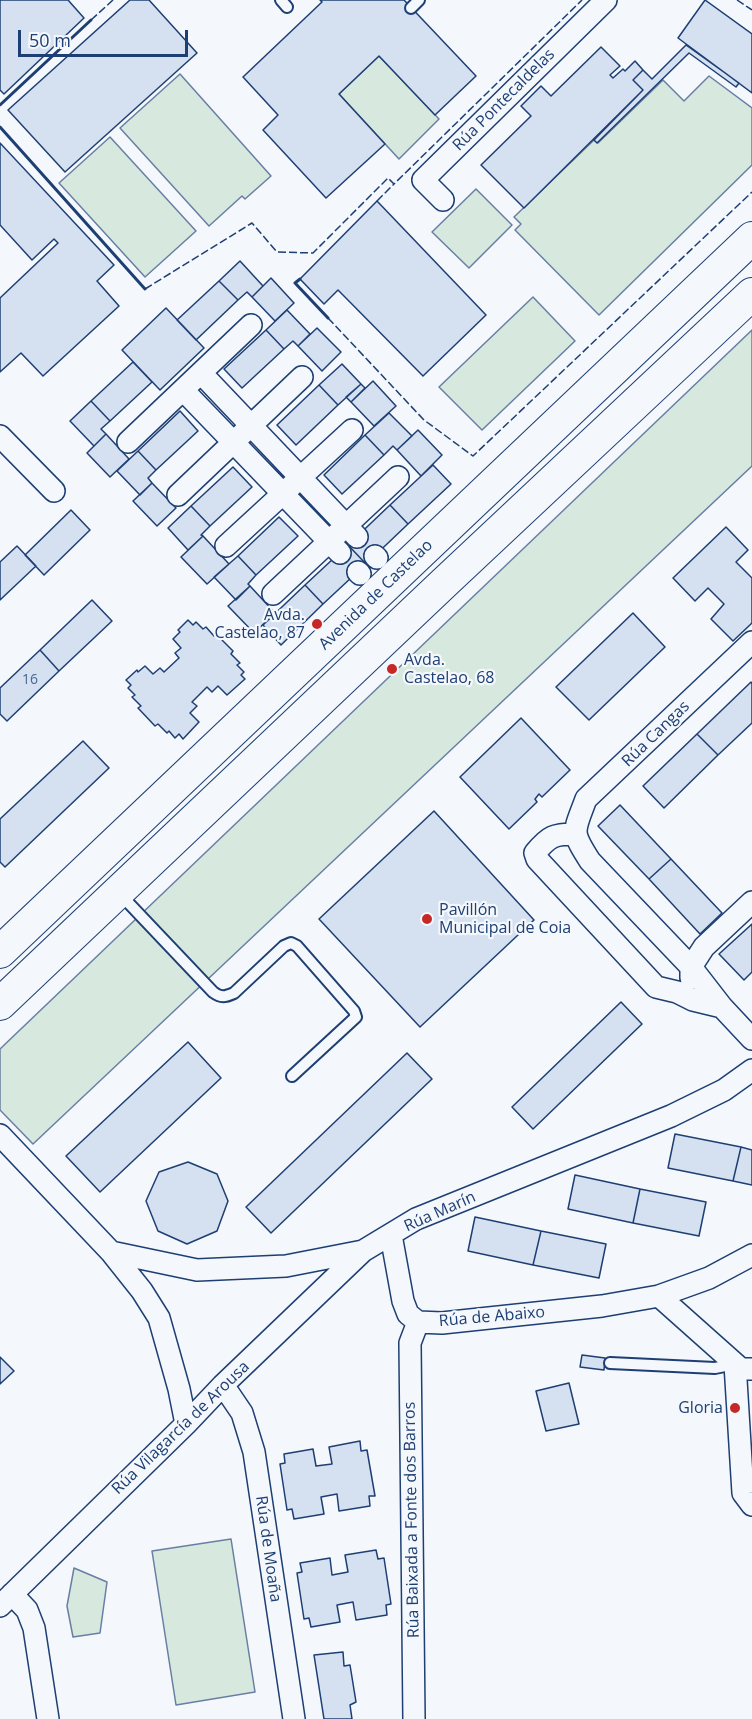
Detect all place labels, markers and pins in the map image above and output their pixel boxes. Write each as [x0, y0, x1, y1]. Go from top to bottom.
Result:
place label: Avda. Castelao, 87 [215, 605, 305, 643]
marker: Avda. Castelao, 87 [310, 617, 324, 631]
place label: Avda. Castelao, 68 [404, 650, 494, 688]
marker: Avda. Castelao, 68 [385, 662, 399, 676]
place label: Pavillón Municipal de Coia [439, 900, 571, 938]
marker: Pavillón Municipal de Coia [420, 912, 434, 926]
place label: Gloria [678, 1398, 723, 1418]
marker: Gloria [728, 1401, 742, 1415]

